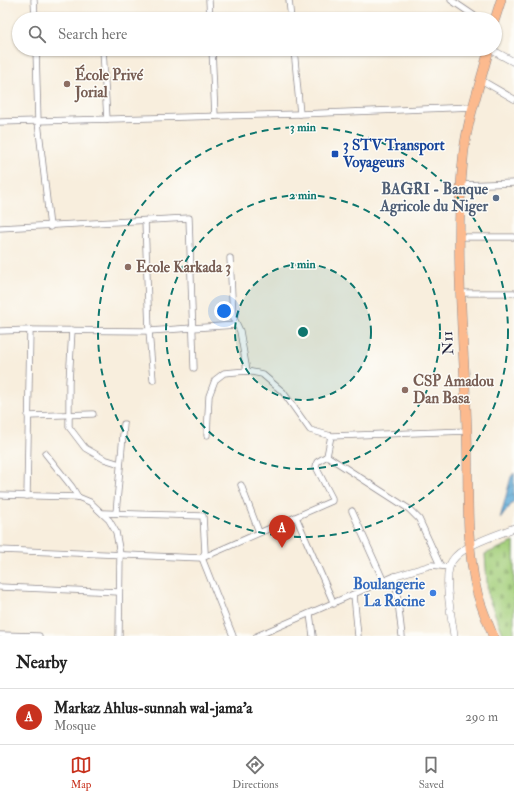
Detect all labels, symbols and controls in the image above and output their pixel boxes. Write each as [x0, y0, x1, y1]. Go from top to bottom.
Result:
search box [12, 12, 502, 56]
icon: search [26, 23, 48, 45]
text: Search here [58, 25, 127, 44]
place label: École Privé Jorial [74, 64, 144, 103]
marker: École Privé Jorial [62, 79, 72, 89]
text: 3 min [290, 120, 317, 135]
place label: 3 STV Transport Voyageurs [342, 136, 445, 173]
marker: 3 STV Transport Voyageurs [330, 149, 340, 159]
place label: BAGRI - Banque Agricole du Niger [379, 180, 489, 217]
text: 2 min [289, 188, 317, 203]
marker: BAGRI - Banque Agricole du Niger [491, 193, 501, 203]
text: 1 min [290, 257, 317, 272]
place label: Ecole Karkada 3 [136, 258, 231, 277]
marker: Ecole Karkada 3 [123, 262, 133, 272]
your location [214, 301, 234, 321]
centre of rings [296, 325, 310, 339]
street label: N11 [438, 330, 458, 356]
place label: CSP Amadou Dan Basa [413, 372, 494, 408]
marker: CSP Amadou Dan Basa [400, 385, 410, 395]
pin: A [269, 515, 295, 548]
place label: Boulangerie La Racine [353, 575, 426, 611]
marker: Boulangerie La Racine [428, 588, 438, 598]
text: Nearby [16, 652, 67, 673]
text: Markaz Ahlus-sunnah wal-jama'a [54, 699, 252, 718]
text: A [25, 709, 33, 725]
text: 290 m [465, 709, 498, 725]
text: Mosque [54, 718, 96, 734]
tab: Map [70, 754, 92, 791]
tab: Directions [232, 754, 279, 791]
tab: Saved [419, 754, 444, 791]

